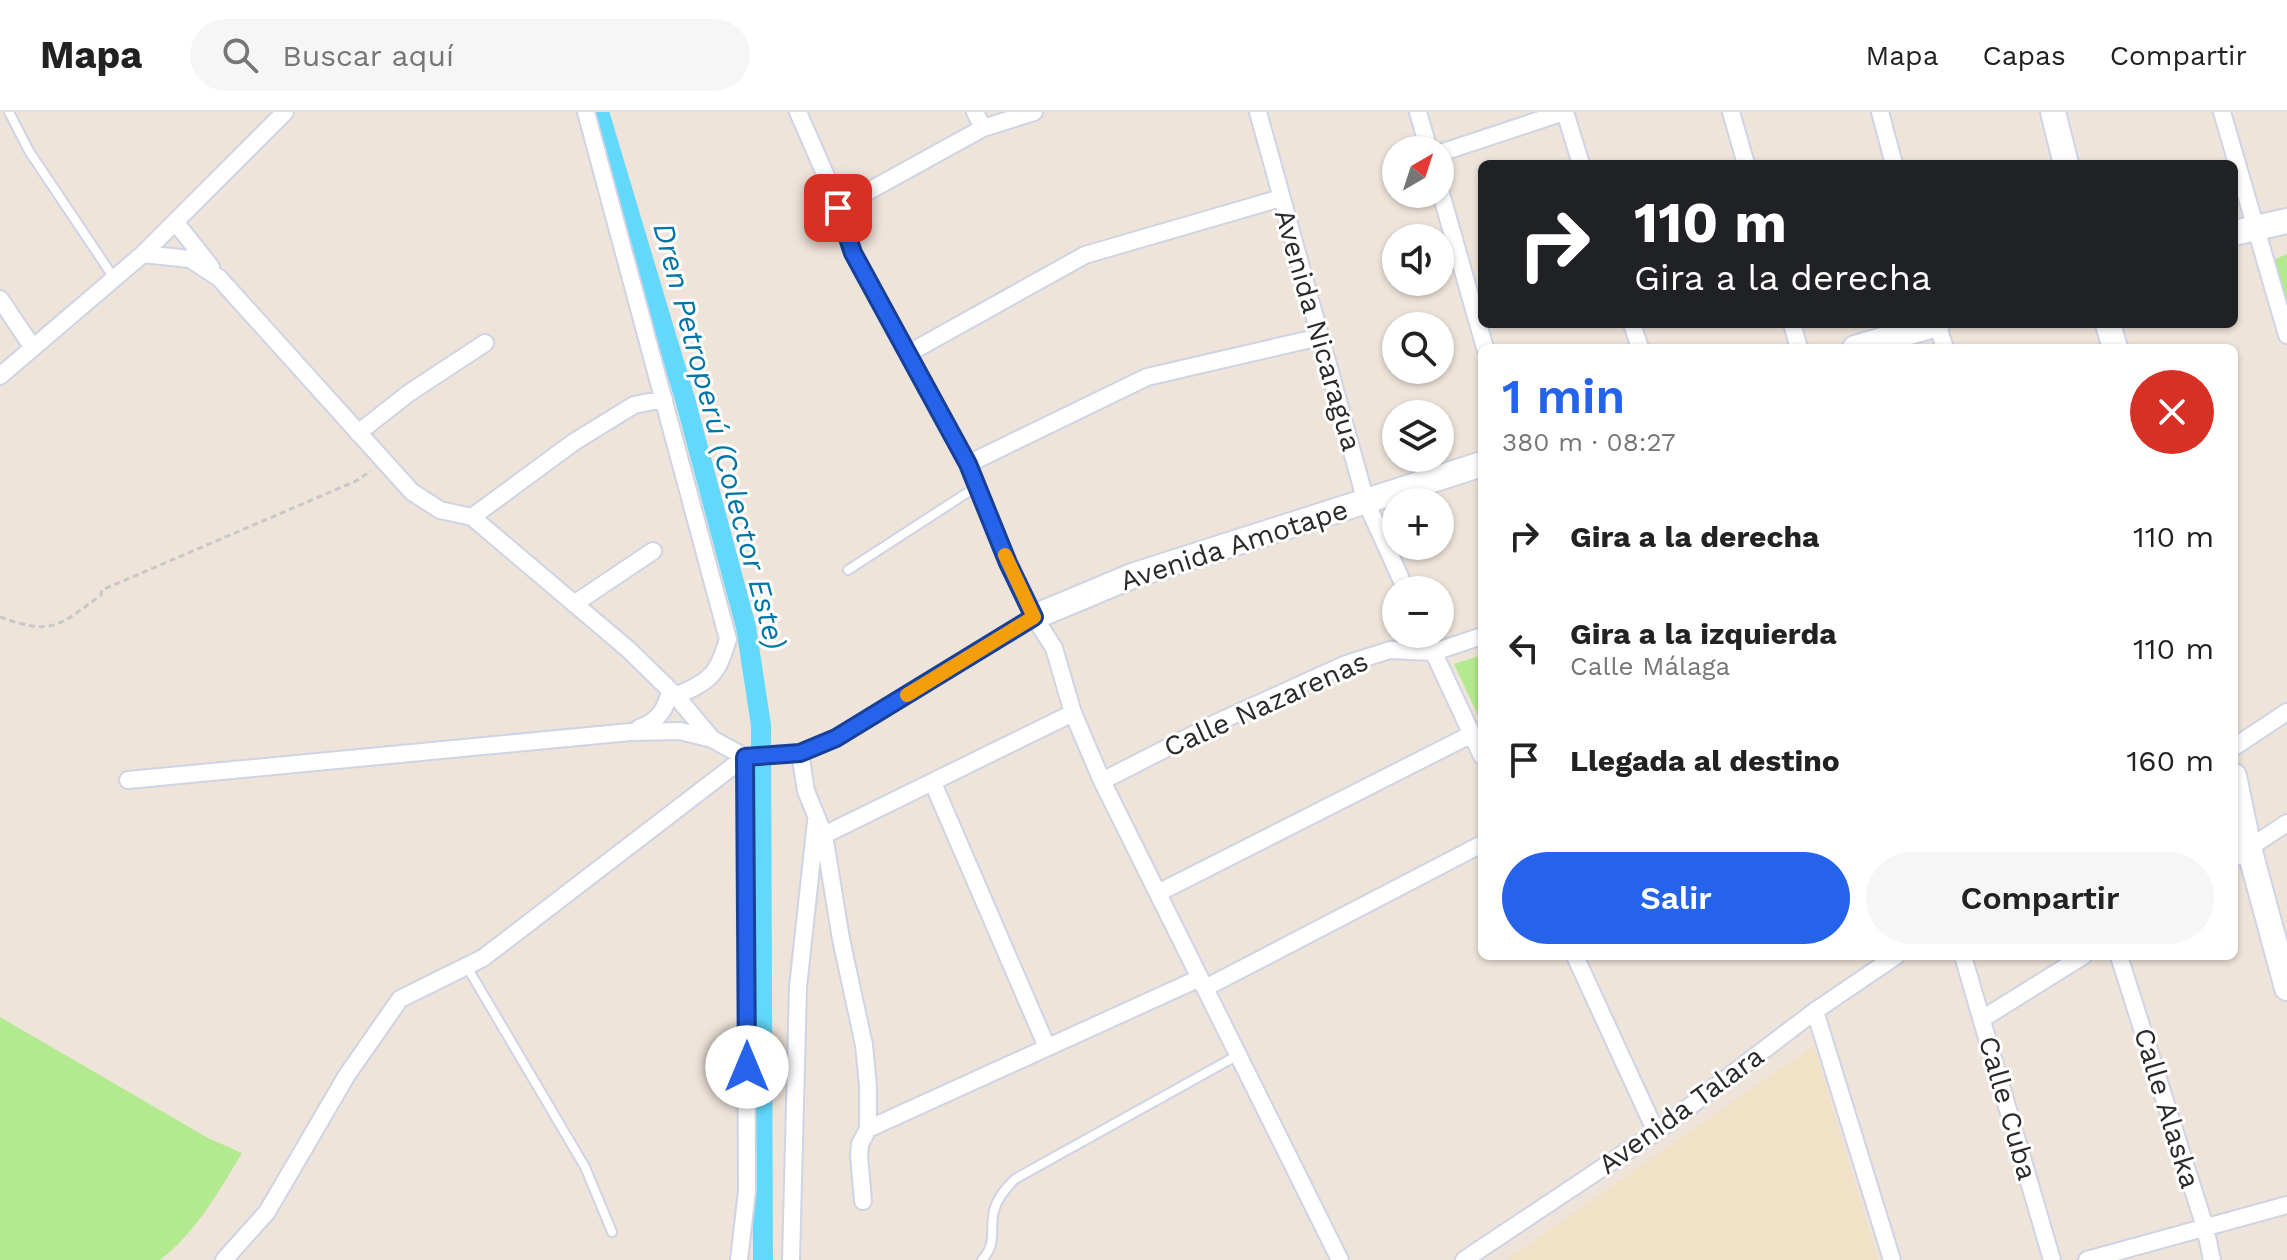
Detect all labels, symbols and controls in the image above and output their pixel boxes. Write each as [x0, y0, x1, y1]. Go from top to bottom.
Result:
search box [190, 19, 750, 91]
text: Mapa [40, 33, 142, 77]
icon: search [218, 33, 262, 77]
text: Buscar aquí [282, 38, 454, 73]
text: Mapa [1865, 39, 1938, 72]
text: Capas [1982, 39, 2066, 72]
text: Compartir [2110, 39, 2247, 72]
north arrow [1382, 136, 1454, 208]
map controls [1382, 136, 1454, 648]
pin [804, 174, 872, 242]
icon: arrive [816, 186, 860, 230]
text: 110 m [1634, 190, 1787, 256]
icon: right [1502, 192, 1606, 296]
street label: Avenida Nicaragua [1268, 205, 1368, 455]
water label: Dren Petroperú (Colector Este) [646, 219, 794, 653]
button: sound [1382, 224, 1454, 296]
text: Gira a la derecha [1634, 257, 1931, 299]
button: search [1382, 312, 1454, 384]
text: 1 min [1502, 368, 1625, 425]
button: close [2130, 370, 2214, 454]
button: layers [1382, 400, 1454, 472]
text: 380 m · 08:27 [1502, 427, 1676, 457]
button: + [1382, 488, 1454, 560]
street label: Avenida Amotape [1116, 493, 1352, 597]
icon: right [1502, 514, 1546, 558]
text: Gira a la derecha [1570, 519, 1819, 554]
text: 110 m [2133, 519, 2214, 554]
button: − [1382, 576, 1454, 648]
text: Gira a la izquierda [1570, 616, 1837, 651]
icon: left [1502, 626, 1546, 670]
text: 110 m [2133, 631, 2214, 666]
street label: Calle Nazarenas [1159, 644, 1373, 764]
text: Calle Málaga [1570, 651, 1730, 681]
icon: arrive [1502, 738, 1546, 782]
text: Llegada al destino [1570, 743, 1840, 778]
text: 160 m [2127, 743, 2214, 778]
button: Salir [1502, 852, 1850, 944]
button: Compartir [1866, 852, 2214, 944]
street label: Calle Alaska [2127, 1024, 2207, 1192]
position arrow [705, 1025, 789, 1109]
street label: Calle Cuba [1972, 1032, 2044, 1184]
street label: Avenida Talara [1592, 1039, 1770, 1181]

